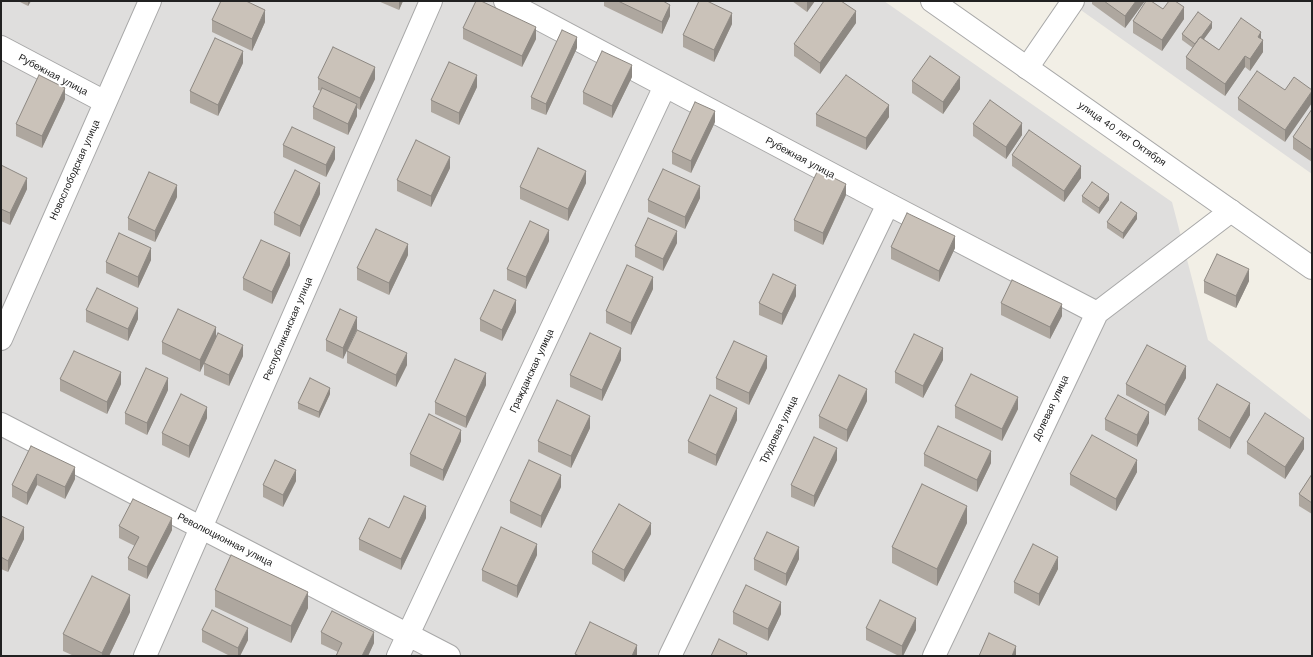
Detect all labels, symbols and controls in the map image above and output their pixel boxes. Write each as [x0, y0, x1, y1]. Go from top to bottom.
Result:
street label: Рубежная улица [16, 52, 90, 98]
street label: улица 40 лет Октября [1076, 99, 1168, 169]
street label: Новослободская улица [47, 118, 103, 222]
street label: Рубежная улица [763, 135, 837, 181]
street label: Республиканская улица [261, 275, 315, 383]
street label: Гражданская улица [507, 327, 557, 415]
street label: Долевая улица [1031, 373, 1071, 443]
street label: Трудовая улица [757, 394, 801, 466]
street label: Революционная улица [175, 511, 275, 569]

